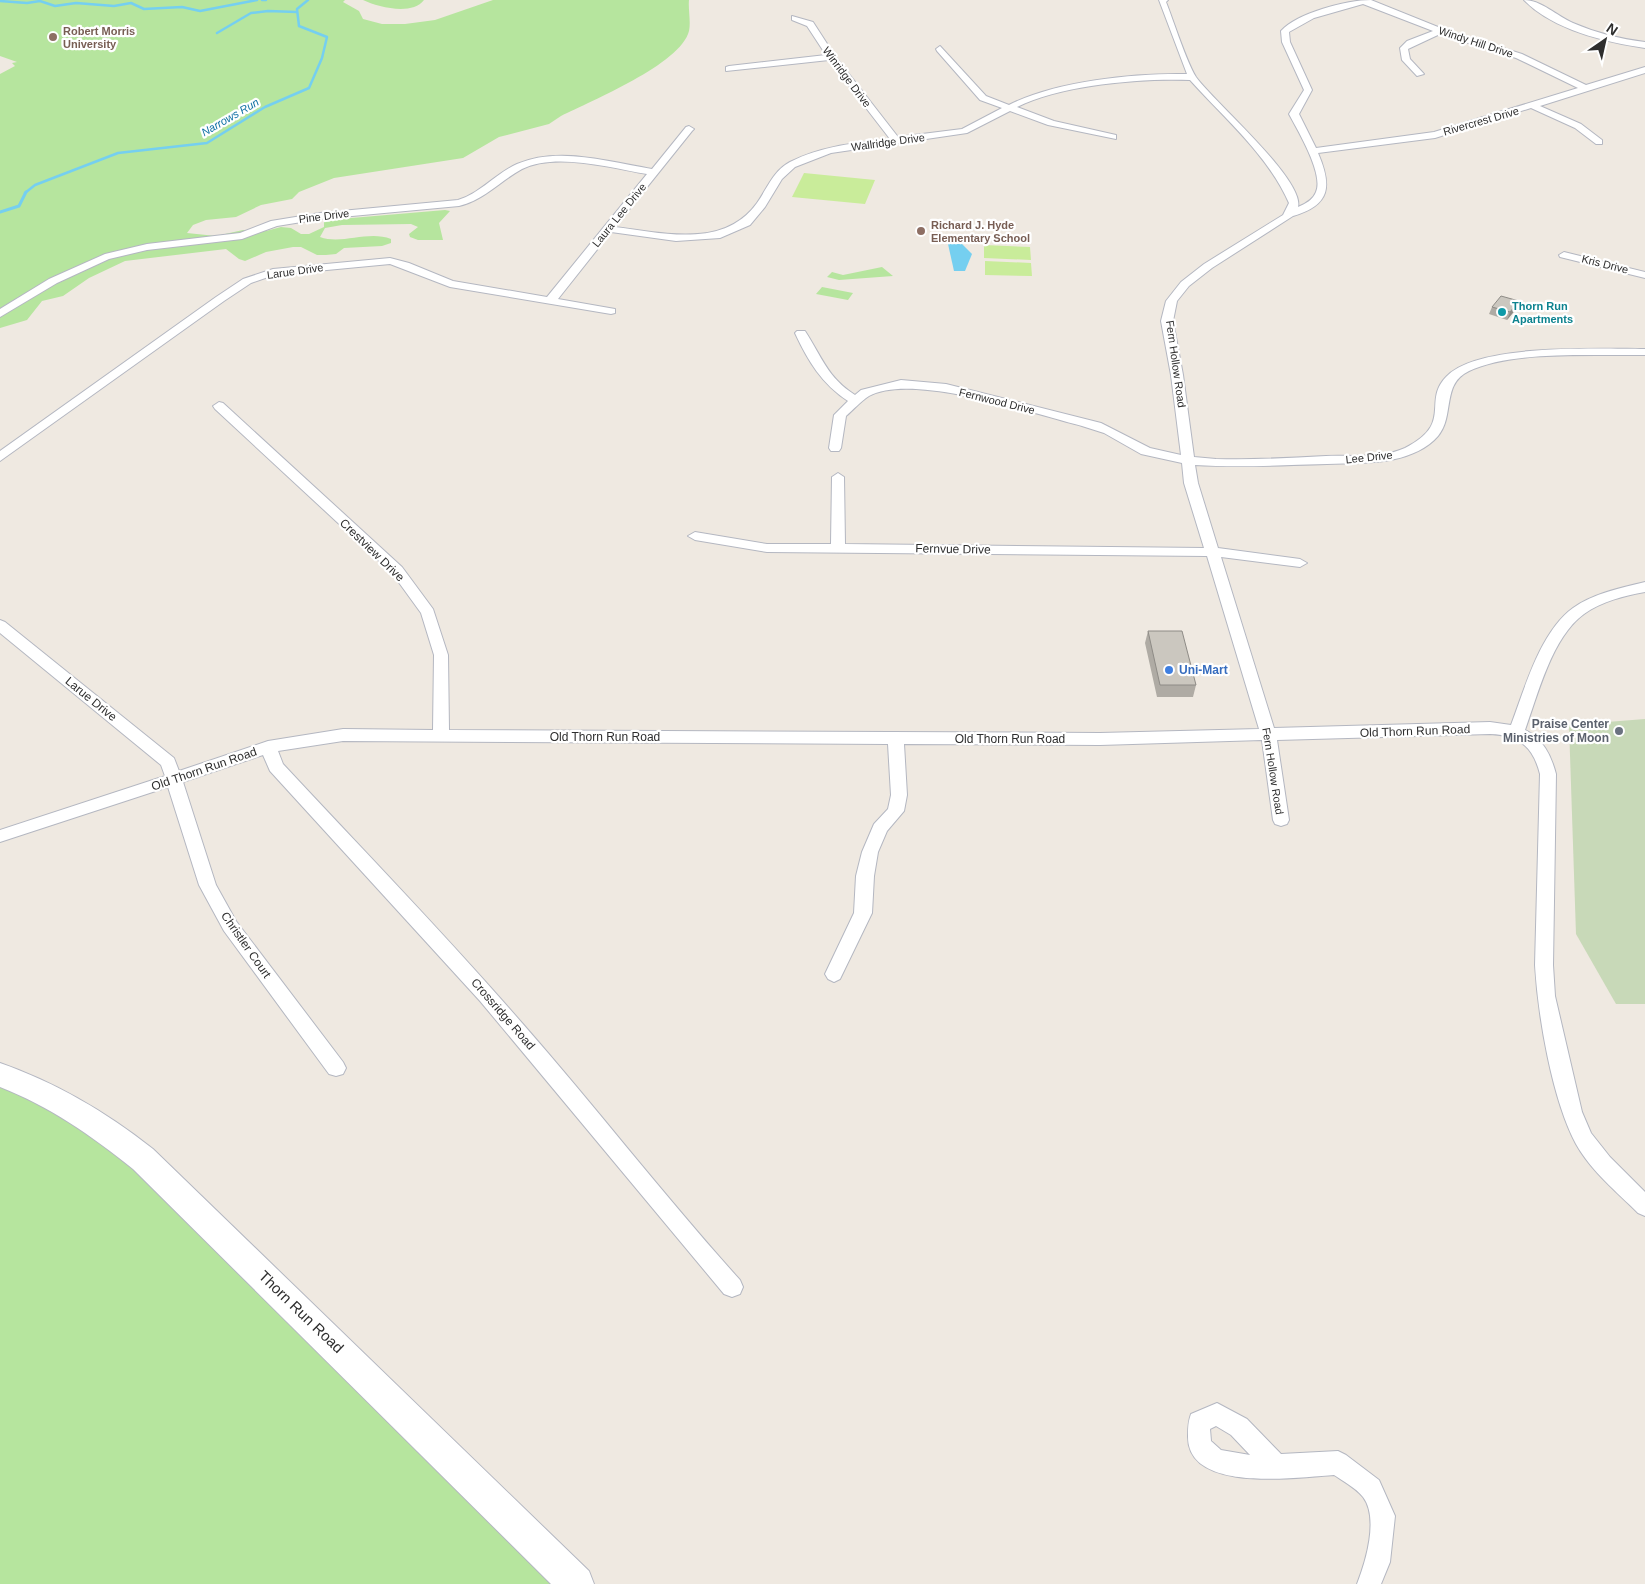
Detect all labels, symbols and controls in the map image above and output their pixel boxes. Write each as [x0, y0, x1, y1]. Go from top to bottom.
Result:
north arrow [1580, 15, 1630, 65]
text: N [1604, 20, 1621, 39]
street label: Windy Hill Drive [1437, 24, 1515, 60]
place label: Robert Morris University [63, 25, 135, 50]
marker: Robert Morris University [47, 31, 59, 43]
street label: Winridge Drive [821, 45, 873, 109]
water label: Narrows Run [199, 96, 261, 138]
street label: Rivercrest Drive [1442, 104, 1520, 138]
street label: Wallridge Drive [850, 131, 926, 153]
street label: Laura Lee Drive [590, 181, 648, 249]
street label: Pine Drive [298, 207, 350, 225]
place label: Richard J. Hyde Elementary School [931, 219, 1030, 244]
marker: Richard J. Hyde Elementary School [915, 225, 927, 237]
street label: Kris Drive [1580, 252, 1630, 276]
street label: Larue Drive [266, 261, 324, 281]
place label: Thorn Run Apartments [1512, 300, 1573, 325]
marker: Thorn Run Apartments [1496, 306, 1508, 318]
street label: Fern Hollow Road [1164, 320, 1188, 408]
street label: Fernwood Drive [958, 386, 1036, 416]
street label: Lee Drive [1345, 449, 1393, 465]
street label: Crestview Drive [337, 516, 407, 584]
street label: Fernvue Drive [915, 541, 991, 557]
place label: Uni-Mart [1179, 663, 1228, 677]
marker: Uni-Mart [1163, 664, 1175, 676]
street label: Larue Drive [62, 674, 120, 724]
place label: Praise Center Ministries of Moon [1503, 717, 1609, 745]
street label: Old Thorn Run Road [1360, 722, 1470, 740]
marker: Praise Center Ministries of Moon [1613, 725, 1625, 737]
street label: Fern Hollow Road [1260, 727, 1286, 815]
street label: Old Thorn Run Road [550, 730, 660, 744]
street label: Old Thorn Run Road [955, 732, 1065, 746]
street label: Old Thorn Run Road [149, 744, 259, 794]
street label: Christler Court [218, 909, 274, 981]
street label: Crossridge Road [468, 975, 538, 1053]
street label: Thorn Run Road [256, 1267, 347, 1356]

